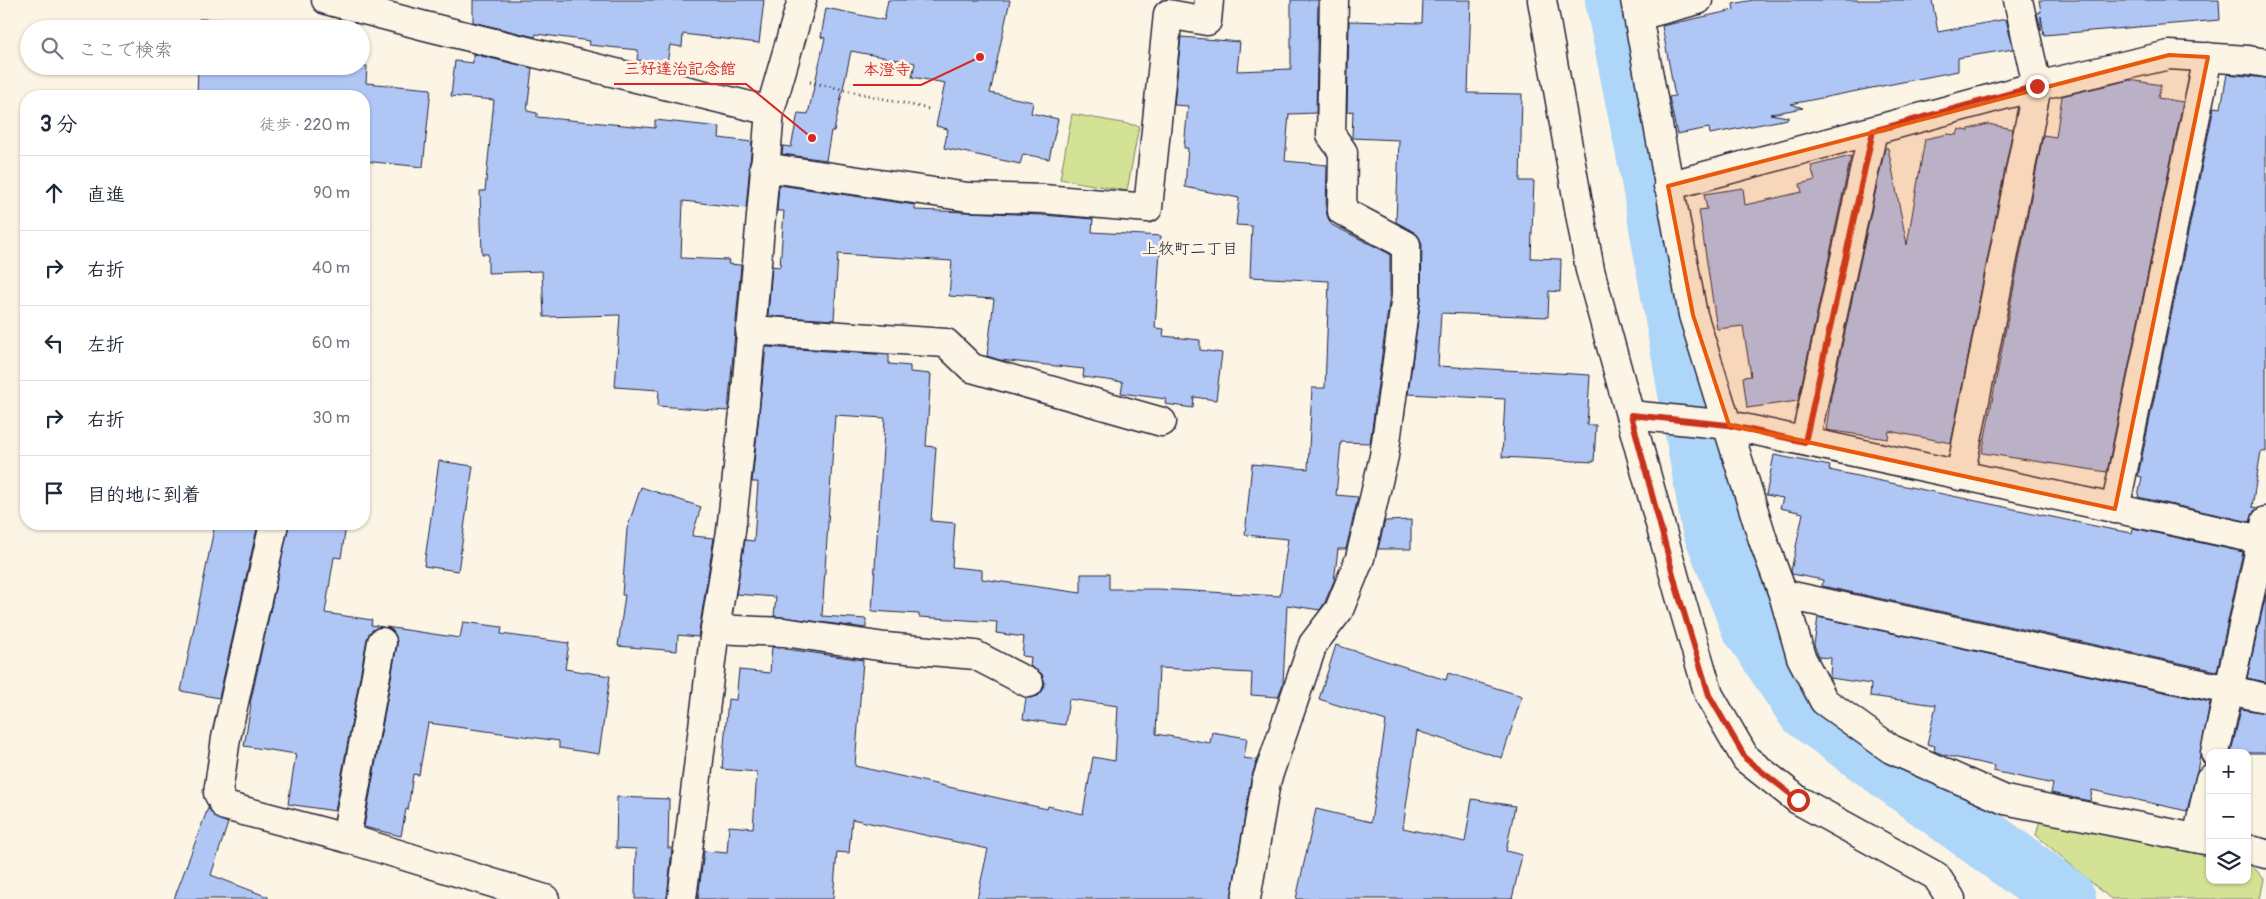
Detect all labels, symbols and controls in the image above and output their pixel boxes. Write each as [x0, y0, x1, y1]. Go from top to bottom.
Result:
search box [20, 20, 370, 75]
icon: search [38, 34, 66, 62]
text: ここで検索 [78, 38, 173, 62]
callout: 三好達治記念館 [614, 53, 746, 84]
callout: 本澄寺 [853, 54, 921, 85]
text: 三好達治記念館 [624, 59, 736, 79]
text: 本澄寺 [863, 60, 911, 80]
route end [2026, 75, 2049, 98]
text: 3 分 [40, 111, 77, 138]
text: 徒歩 · 220 m [259, 115, 350, 135]
icon: ahead [40, 179, 68, 207]
text: 直進 [87, 183, 125, 207]
text: 90 m [313, 183, 350, 203]
district label: 上牧町二丁目 [1142, 239, 1238, 259]
icon: right [40, 254, 68, 282]
text: 右折 [87, 258, 125, 282]
text: 40 m [312, 258, 350, 278]
icon: left [40, 329, 68, 357]
text: 左折 [87, 333, 125, 357]
text: 60 m [312, 333, 350, 353]
icon: right [40, 404, 68, 432]
text: 右折 [87, 408, 125, 432]
text: 30 m [312, 408, 350, 428]
icon: arrive [40, 479, 68, 507]
text: 目的地に到着 [87, 483, 201, 507]
map controls [2206, 749, 2251, 884]
button: + [2206, 749, 2251, 794]
route start [1787, 789, 1810, 812]
button: − [2206, 794, 2251, 839]
button: layers [2206, 839, 2251, 884]

